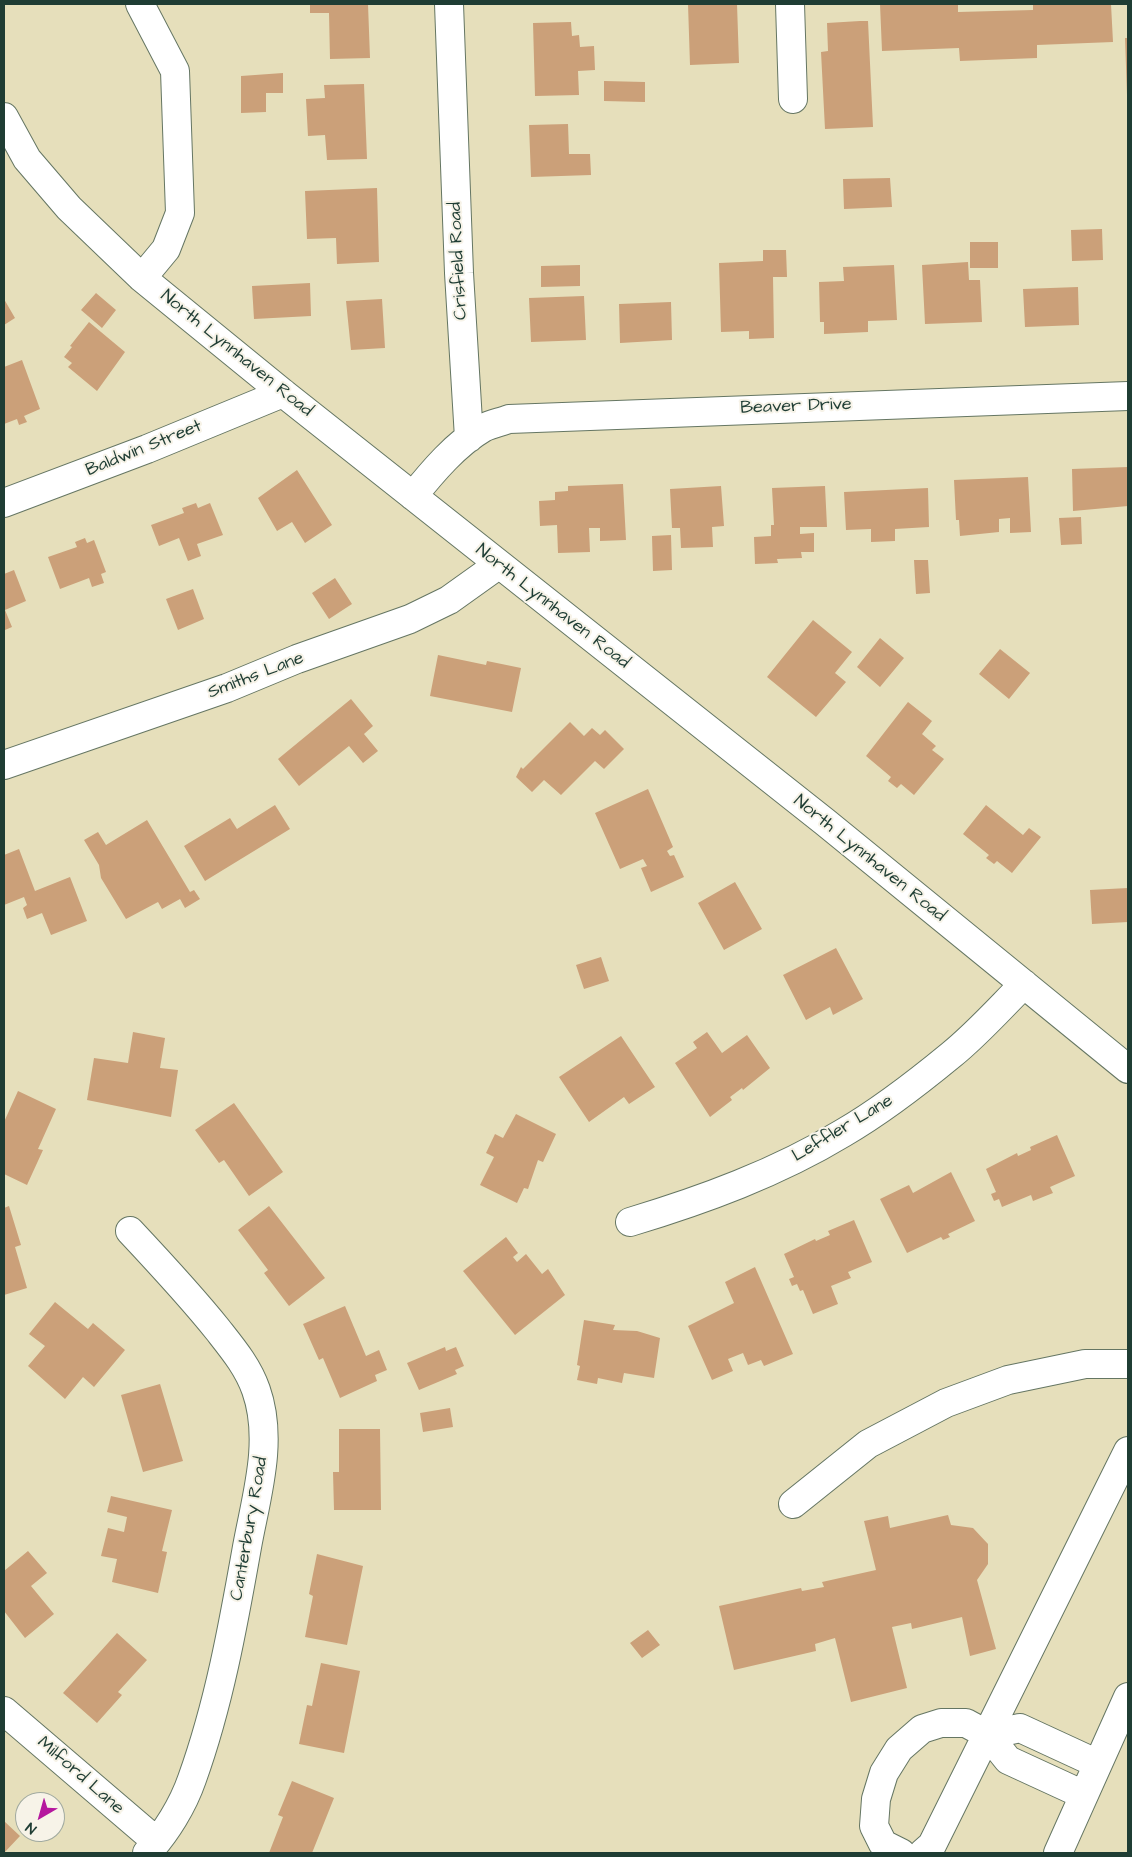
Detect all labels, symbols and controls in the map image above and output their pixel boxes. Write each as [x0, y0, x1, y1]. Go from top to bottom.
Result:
street label: Crisfield Road [445, 201, 473, 321]
street label: North Lynnhaven Road [155, 286, 317, 422]
street label: Beaver Drive [740, 394, 852, 420]
street label: Baldwin Street [83, 416, 205, 482]
street label: North Lynnhaven Road [471, 540, 633, 674]
street label: Smiths Lane [205, 648, 307, 704]
street label: North Lynnhaven Road [788, 791, 950, 927]
street label: Leffler Lane [789, 1090, 897, 1168]
street label: Canterbury Road [227, 1456, 273, 1602]
street label: Milford Lane [32, 1732, 128, 1820]
north arrow [15, 1792, 65, 1842]
text: N [22, 1817, 41, 1839]

